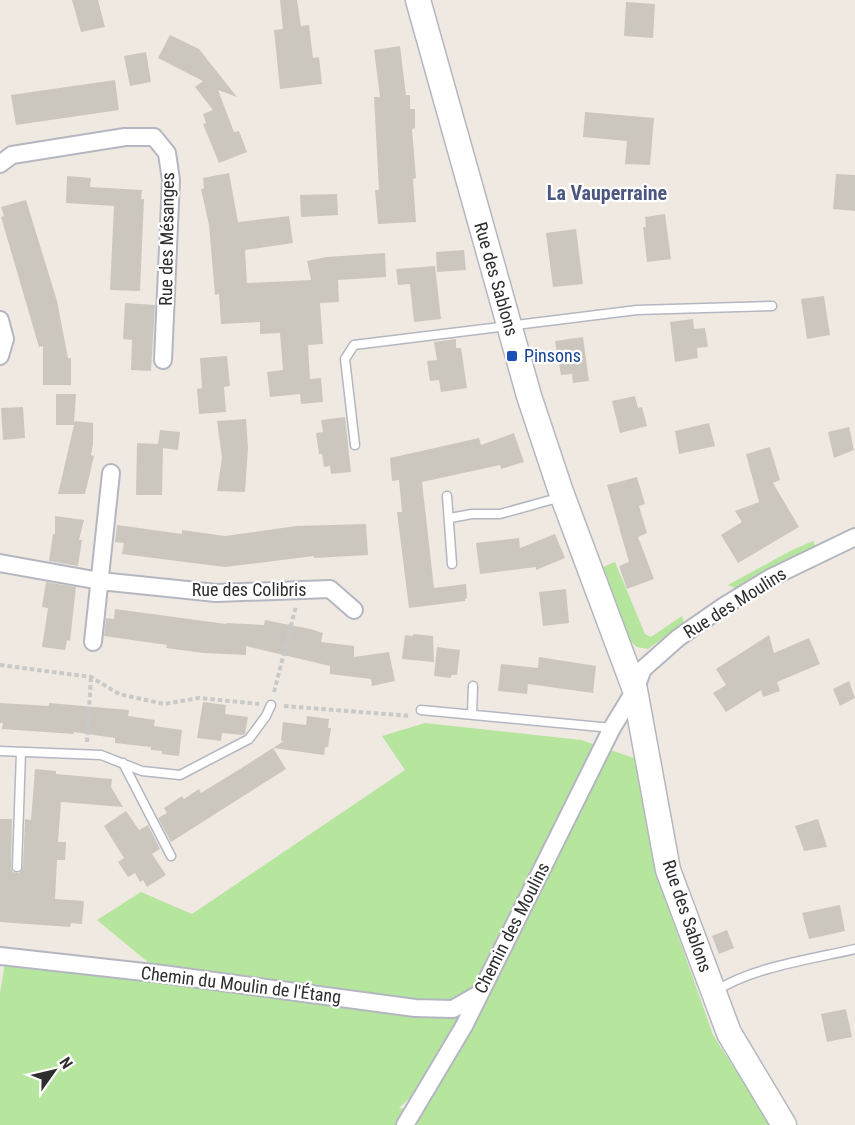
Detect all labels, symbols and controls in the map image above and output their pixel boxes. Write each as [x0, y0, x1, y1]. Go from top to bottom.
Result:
street label: Rue des Mésanges [155, 172, 178, 306]
district label: La Vauperraine [547, 181, 667, 205]
street label: Rue des Sablons [470, 220, 523, 338]
place label: Pinsons [524, 345, 581, 366]
marker: Pinsons [505, 349, 519, 363]
street label: Rue des Moulins [680, 563, 790, 642]
street label: Rue des Colibris [192, 579, 306, 600]
street label: Rue des Sablons [658, 857, 717, 975]
street label: Chemin des Moulins [469, 859, 554, 997]
street label: Chemin du Moulin de l'Étang [140, 962, 342, 1007]
north arrow [24, 1041, 84, 1101]
text: N [55, 1054, 77, 1072]

